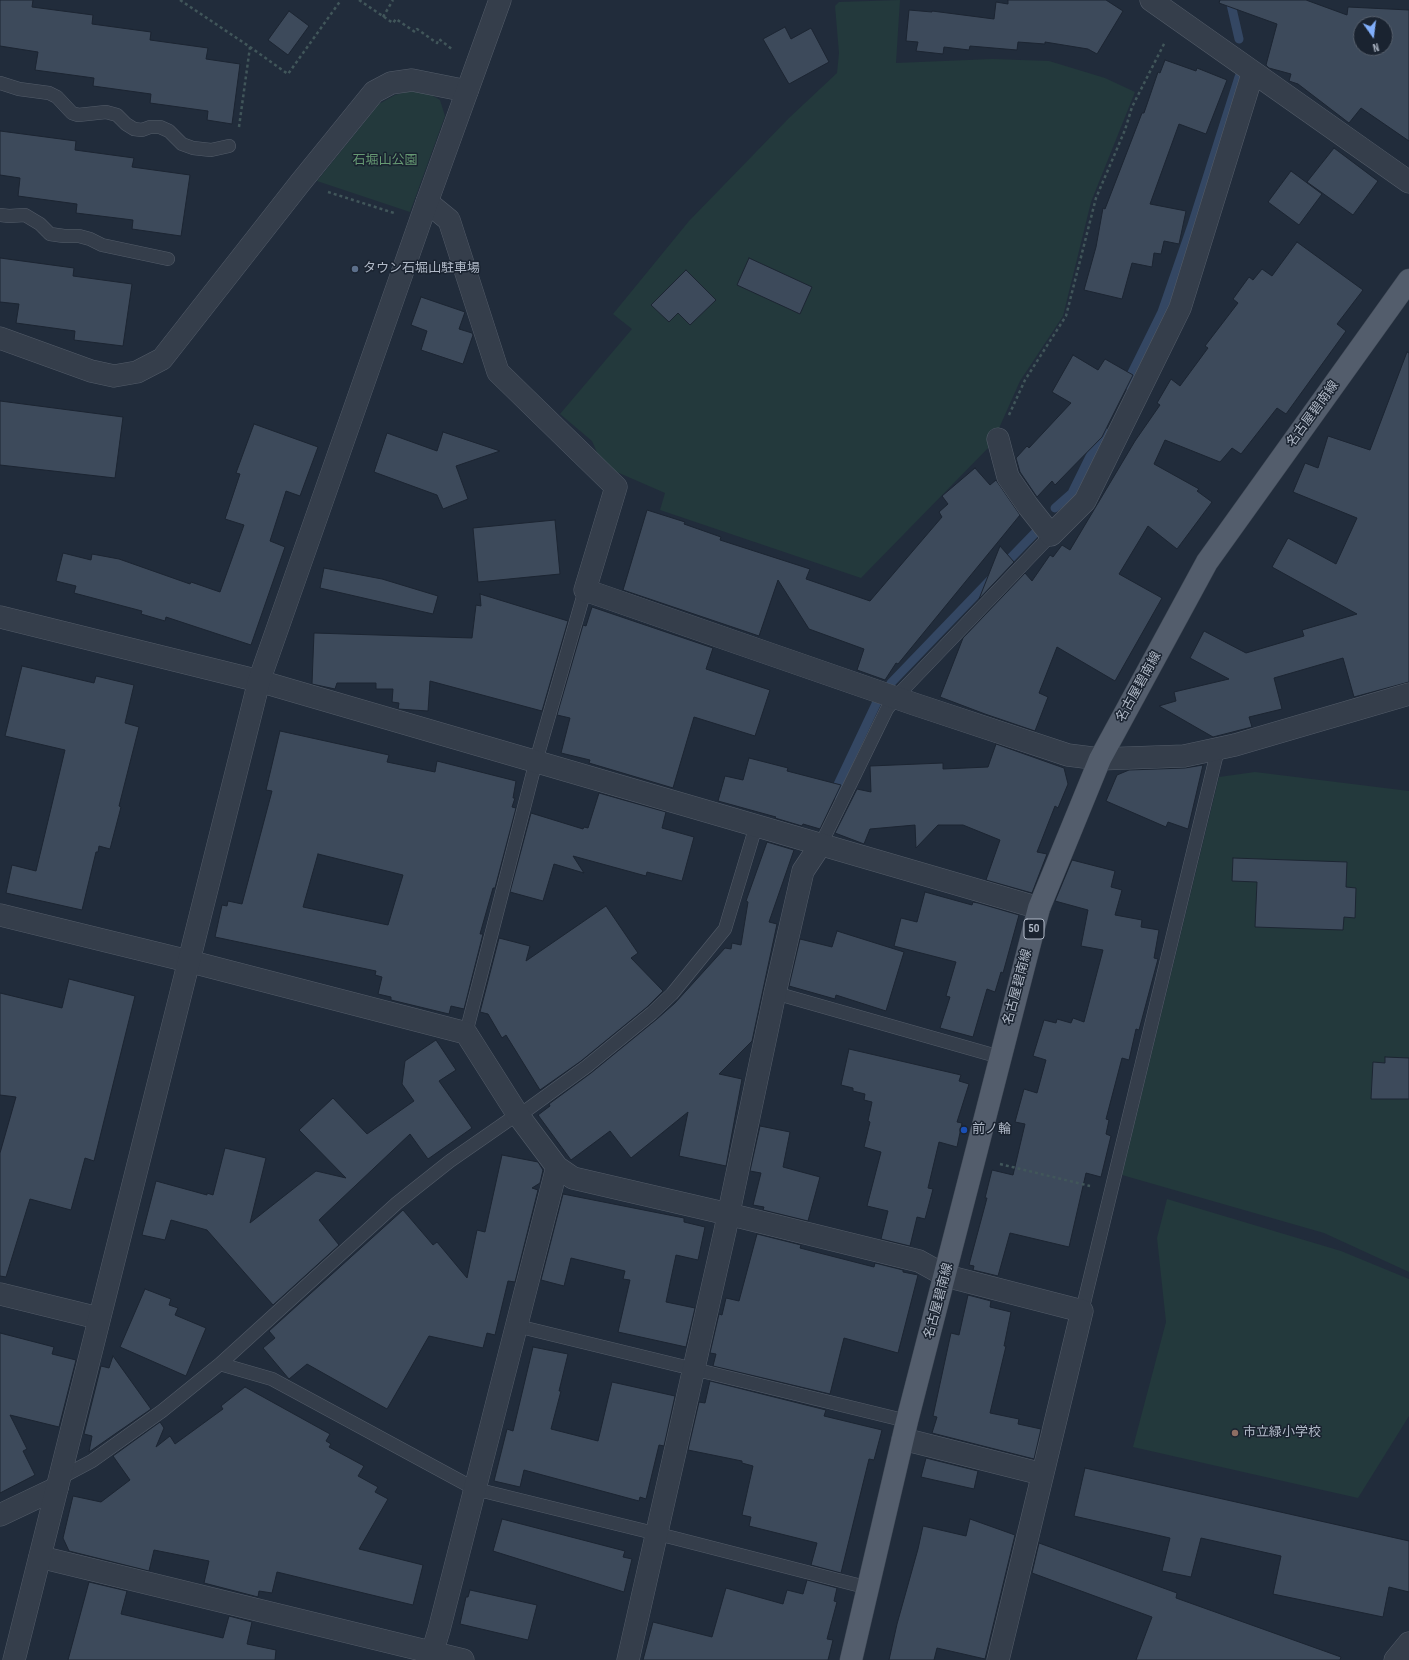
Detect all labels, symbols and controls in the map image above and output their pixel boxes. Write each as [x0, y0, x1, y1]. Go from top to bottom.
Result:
north arrow [1353, 16, 1393, 56]
text: N [1371, 40, 1380, 54]
park label: 石堀山公園 [353, 153, 417, 169]
place label: タウン石堀山駐車場 [363, 261, 480, 277]
marker: タウン石堀山駐車場 [350, 264, 360, 274]
street label: 名古屋碧南線 [1284, 378, 1342, 450]
street label: 名古屋碧南線 [1113, 649, 1165, 725]
road number: 50 [1024, 919, 1044, 939]
street label: 名古屋碧南線 [1000, 947, 1036, 1027]
place label: 前ノ輪 [972, 1122, 1011, 1138]
marker: 前ノ輪 [959, 1125, 969, 1135]
street label: 名古屋碧南線 [921, 1261, 957, 1341]
place label: 市立緑小学校 [1243, 1425, 1321, 1441]
marker: 市立緑小学校 [1230, 1428, 1240, 1438]

